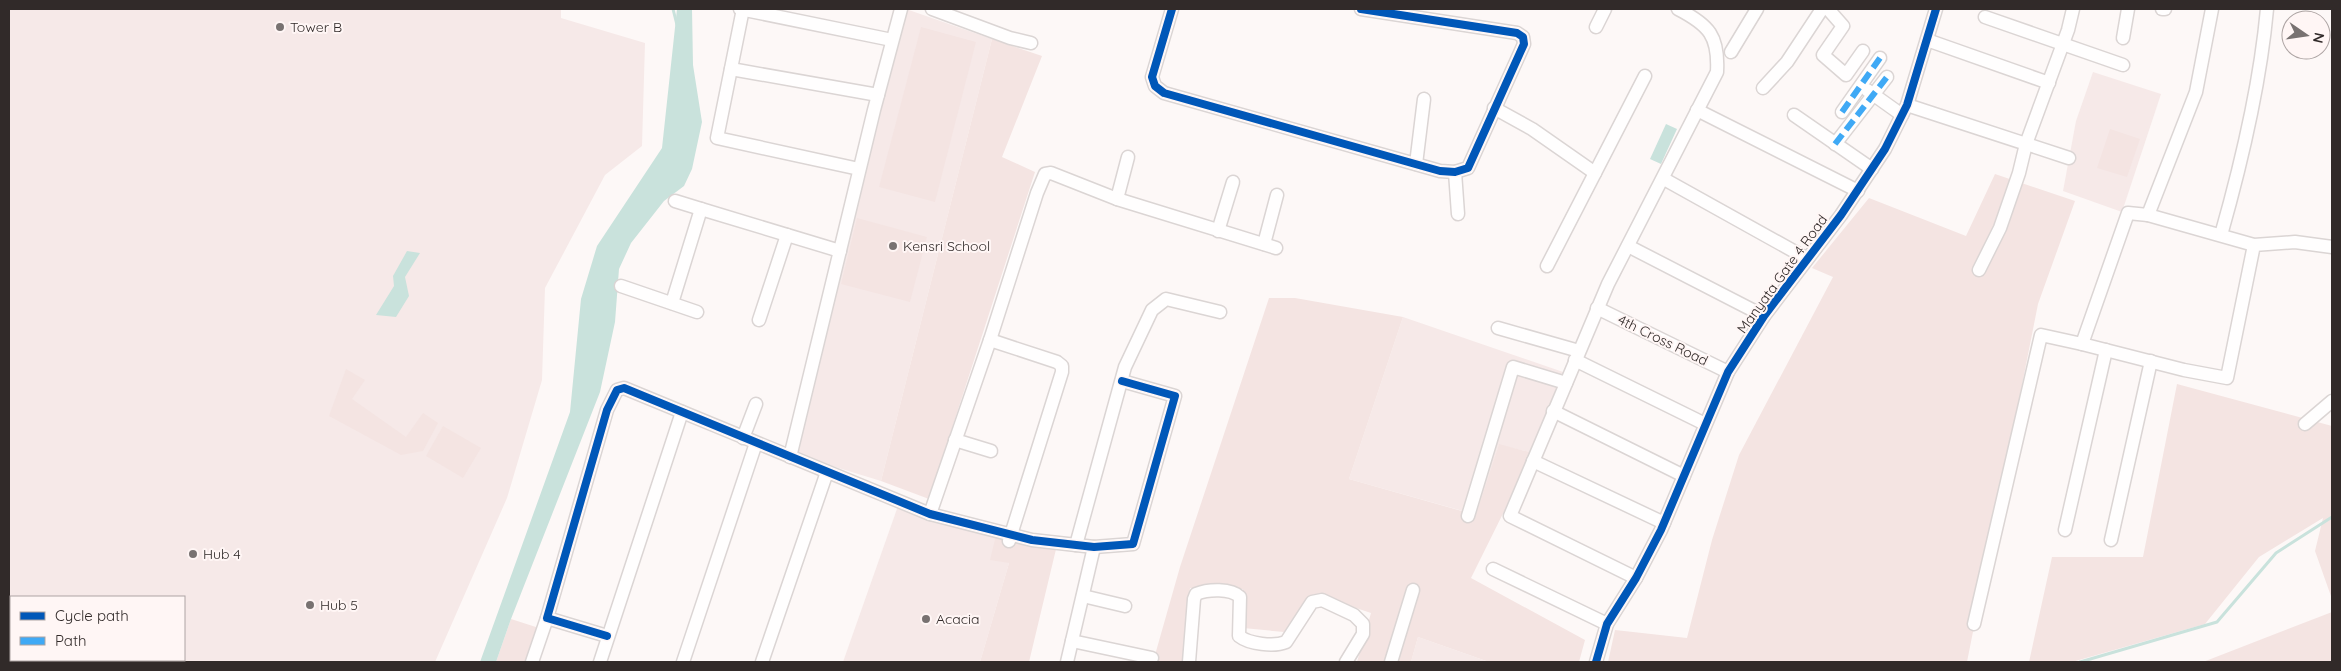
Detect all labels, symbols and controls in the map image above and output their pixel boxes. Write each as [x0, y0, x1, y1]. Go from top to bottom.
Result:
north arrow [2281, 10, 2331, 60]
place label: Tower B [290, 18, 342, 36]
marker: Tower B [274, 21, 286, 33]
text: N [2309, 31, 2329, 45]
street label: Manyata Gate 4 Road [1733, 211, 1831, 337]
place label: Kensri School [903, 237, 990, 255]
marker: Kensri School [887, 240, 899, 252]
street label: 4th Cross Road [1615, 310, 1711, 370]
place label: Hub 4 [203, 545, 241, 563]
marker: Hub 4 [187, 548, 199, 560]
legend [10, 596, 185, 661]
place label: Hub 5 [320, 596, 358, 614]
marker: Hub 5 [304, 599, 316, 611]
text: Cycle path [55, 606, 129, 625]
place label: Acacia [936, 610, 980, 628]
marker: Acacia [920, 613, 932, 625]
text: Path [55, 631, 87, 650]

